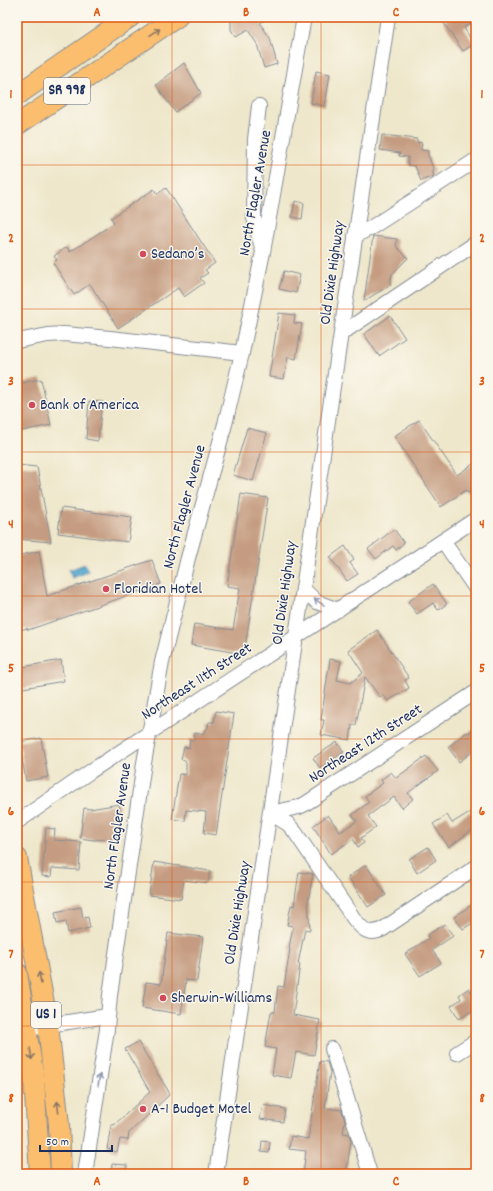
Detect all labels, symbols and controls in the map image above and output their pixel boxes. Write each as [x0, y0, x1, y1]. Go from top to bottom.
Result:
text: A [93, 4, 101, 23]
text: B [243, 4, 249, 23]
text: C [393, 4, 400, 23]
one-way arrow [149, 28, 160, 37]
road number: SR 998 [44, 78, 90, 104]
text: 1 [10, 86, 13, 105]
text: 1 [481, 86, 484, 105]
street label: North Flagler Avenue [234, 128, 278, 258]
street label: Old Dixie Highway [314, 219, 352, 326]
text: 2 [8, 230, 14, 249]
text: 2 [479, 230, 485, 249]
place label: Sedano’s [151, 243, 205, 266]
marker: Sedano’s [138, 249, 148, 259]
text: 3 [8, 373, 14, 392]
text: 3 [479, 373, 485, 392]
place label: Bank of America [40, 394, 139, 417]
marker: Bank of America [27, 400, 37, 410]
street label: North Flagler Avenue [157, 442, 213, 572]
text: 4 [8, 516, 14, 535]
text: 4 [479, 516, 485, 535]
street label: Old Dixie Highway [266, 539, 304, 646]
place label: Floridian Hotel [114, 578, 202, 601]
marker: Floridian Hotel [101, 584, 111, 594]
one-way arrow [313, 598, 325, 606]
street label: Northeast 11th Street [137, 637, 257, 726]
text: 5 [8, 660, 14, 679]
text: 5 [479, 660, 485, 679]
street label: Northeast 12th Street [305, 699, 427, 789]
street label: North Flagler Avenue [98, 761, 138, 891]
text: 6 [8, 803, 15, 822]
text: 6 [479, 803, 486, 822]
street label: Old Dixie Highway [218, 859, 258, 966]
text: 7 [9, 946, 14, 965]
text: 7 [480, 946, 485, 965]
one-way arrow [36, 972, 44, 985]
place label: Sherwin-Williams [171, 987, 273, 1010]
marker: Sherwin-Williams [158, 993, 168, 1003]
road number: US 1 [31, 1002, 61, 1028]
one-way arrow [27, 1047, 35, 1060]
one-way arrow [95, 1074, 103, 1087]
text: 8 [8, 1090, 14, 1109]
text: 8 [479, 1090, 485, 1109]
place label: A-1 Budget Motel [151, 1098, 251, 1121]
one-way arrow [54, 1101, 61, 1114]
marker: A-1 Budget Motel [138, 1104, 148, 1114]
scale bar [40, 1127, 112, 1153]
text: 50 m [46, 1134, 69, 1151]
text: A [93, 1173, 101, 1191]
text: B [243, 1173, 249, 1191]
text: C [393, 1173, 400, 1191]

